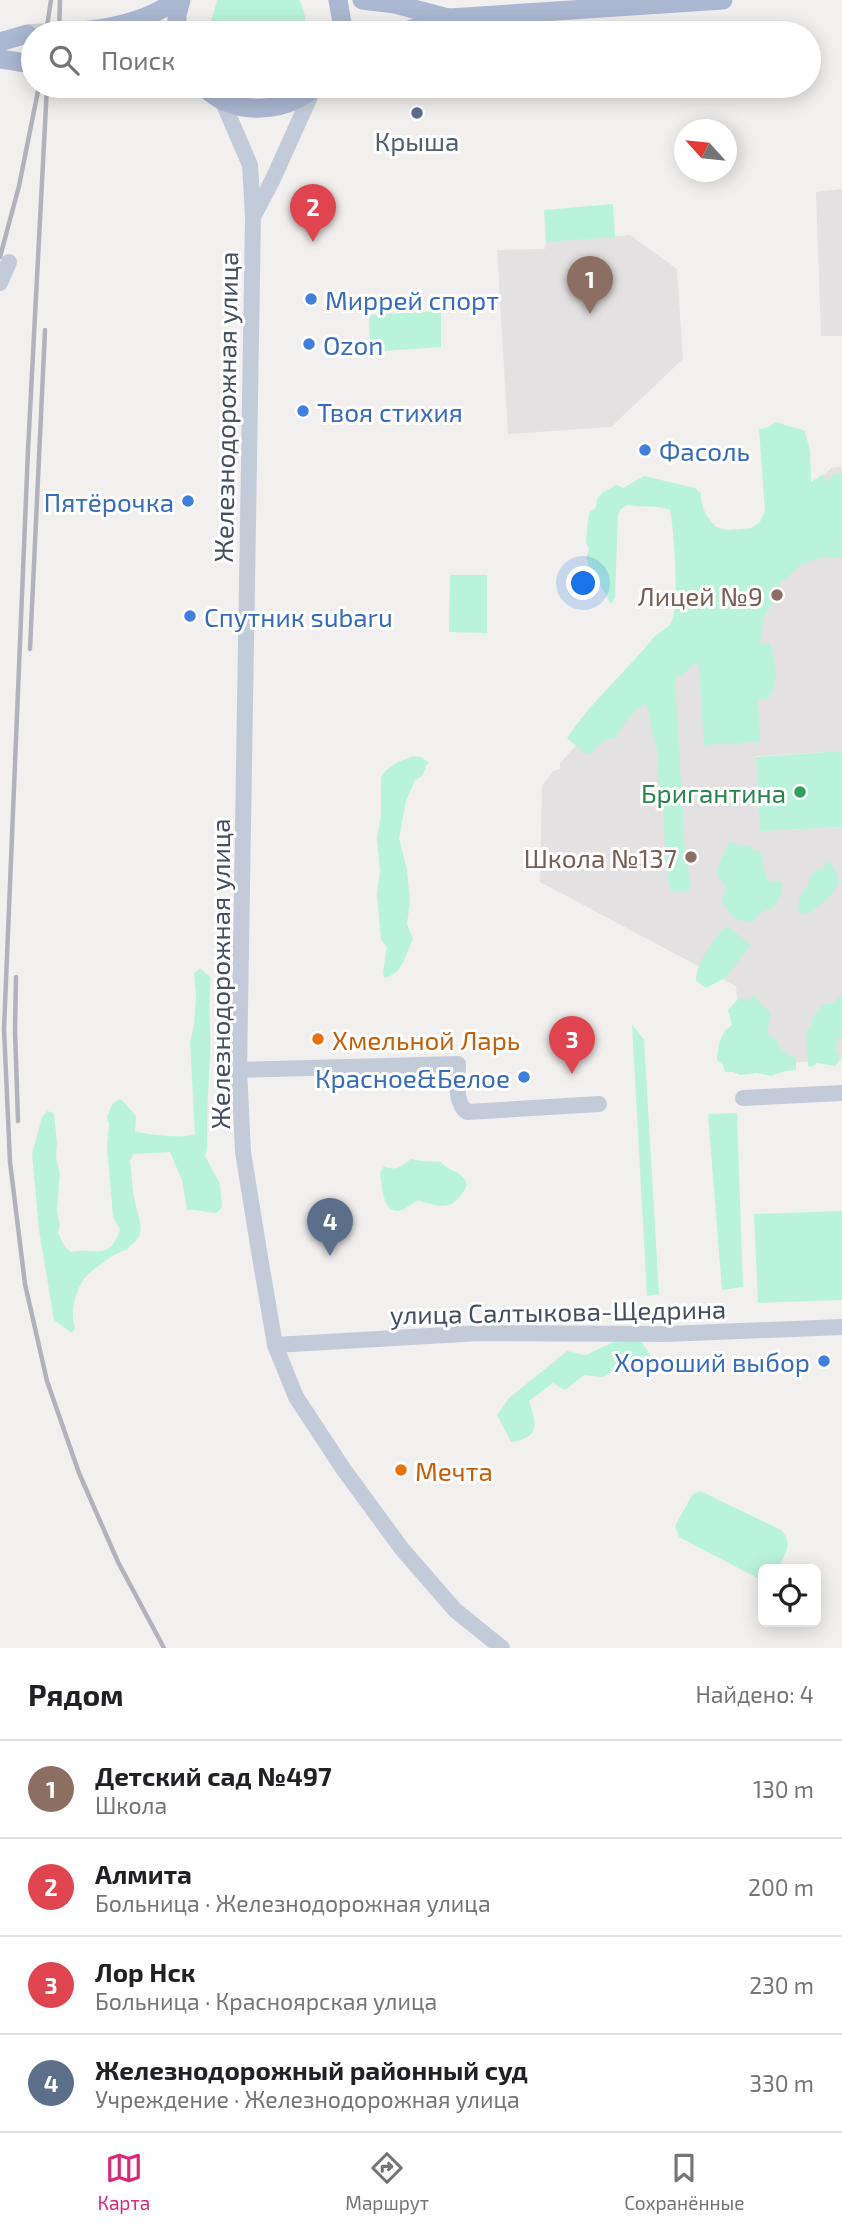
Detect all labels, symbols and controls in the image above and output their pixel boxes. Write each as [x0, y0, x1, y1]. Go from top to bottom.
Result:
search box [21, 21, 821, 98]
icon: search [45, 41, 83, 79]
text: Поиск [101, 44, 175, 75]
marker: Крыша [409, 105, 425, 121]
north arrow [674, 119, 737, 182]
place label: Крыша [375, 125, 459, 156]
pin: 2 [290, 184, 336, 242]
street label: Железнодорожная улица [207, 251, 244, 563]
pin: 1 [567, 256, 613, 314]
place label: Миррей спорт [325, 284, 499, 315]
marker: Миррей спорт [303, 291, 319, 307]
place label: Ozon [323, 329, 383, 360]
marker: Ozon [301, 336, 317, 352]
place label: Твоя стихия [317, 396, 463, 427]
marker: Твоя стихия [295, 403, 311, 419]
place label: Фасоль [659, 435, 750, 466]
marker: Фасоль [637, 442, 653, 458]
place label: Пятёрочка [44, 486, 174, 517]
marker: Пятёрочка [180, 493, 196, 509]
your location [566, 566, 600, 600]
place label: Лицей №9 [638, 580, 763, 611]
marker: Лицей №9 [769, 587, 785, 603]
place label: Спутник subaru [204, 601, 393, 633]
marker: Спутник subaru [182, 608, 198, 624]
place label: Бригантина [641, 777, 786, 808]
marker: Бригантина [792, 784, 808, 800]
street label: Железнодорожная улица [204, 818, 236, 1130]
place label: Школа №137 [524, 842, 677, 873]
marker: Школа №137 [683, 849, 699, 865]
pin: 3 [549, 1016, 595, 1074]
place label: Хмельной Ларь [332, 1024, 520, 1055]
marker: Хмельной Ларь [310, 1031, 326, 1047]
place label: Красное&Белое [315, 1062, 510, 1093]
marker: Красное&Белое [516, 1069, 532, 1085]
pin: 4 [307, 1198, 353, 1256]
street label: улица Салтыкова-Щедрина [389, 1293, 727, 1330]
place label: Хороший выбор [614, 1346, 810, 1377]
marker: Хороший выбор [816, 1353, 832, 1369]
place label: Мечта [415, 1455, 493, 1486]
marker: Мечта [393, 1462, 409, 1478]
map controls [758, 1564, 821, 1627]
button: locate [758, 1564, 821, 1627]
text: Рядом [28, 1676, 124, 1712]
text: Найдено: 4 [695, 1680, 814, 1708]
text: Детский сад №497 [95, 1760, 332, 1791]
text: 1 [46, 1775, 56, 1803]
text: 130 m [753, 1775, 814, 1803]
text: Школа [95, 1791, 167, 1819]
text: Алмита [95, 1858, 192, 1889]
text: 2 [44, 1873, 58, 1901]
text: 200 m [748, 1873, 814, 1901]
text: Больница · Железнодорожная улица [95, 1889, 491, 1917]
text: Лор Нск [95, 1956, 195, 1987]
text: 3 [44, 1971, 58, 1999]
text: 230 m [749, 1971, 814, 1999]
text: Больница · Красноярская улица [95, 1987, 437, 2015]
text: Железнодорожный районный суд [95, 2054, 528, 2085]
text: 4 [44, 2069, 58, 2097]
text: 330 m [749, 2069, 814, 2097]
text: Учреждение · Железнодорожная улица [95, 2085, 520, 2113]
tab: Карта [97, 2149, 150, 2214]
tab: Маршрут [345, 2149, 429, 2214]
tab: Сохранённые [624, 2149, 745, 2214]

